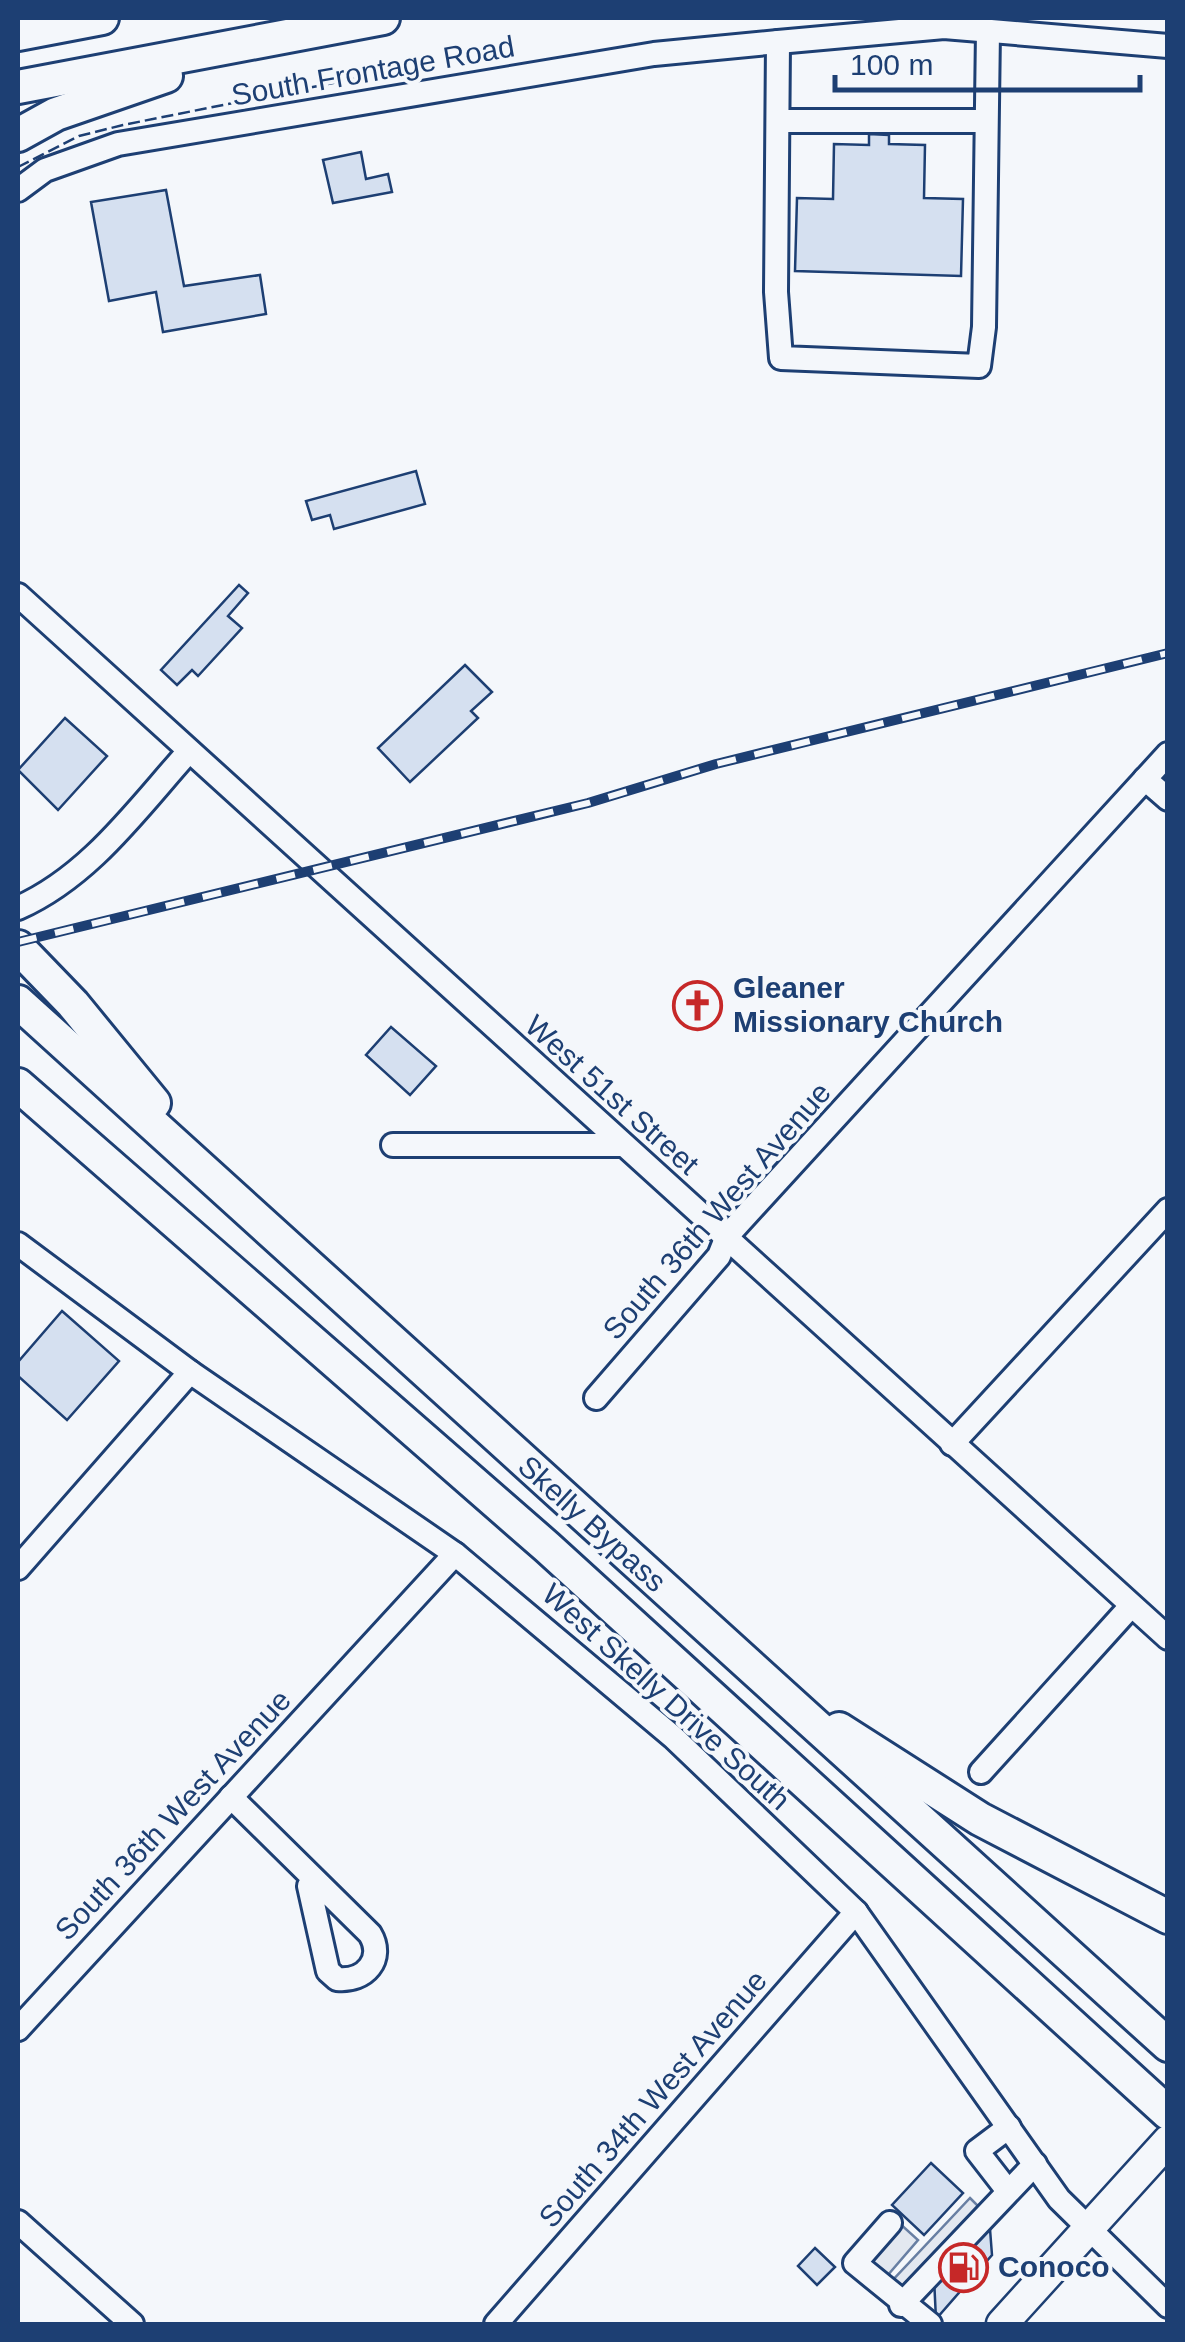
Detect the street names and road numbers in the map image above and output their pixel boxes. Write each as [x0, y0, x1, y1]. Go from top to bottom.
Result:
street label: South Frontage Road [229, 29, 517, 112]
street label: West 51st Street [519, 1008, 706, 1181]
street label: South 36th West Avenue [596, 1076, 837, 1346]
street label: Skelly Bypass [512, 1449, 673, 1598]
street label: West Skelly Drive South [536, 1577, 797, 1816]
street label: South 36th West Avenue [48, 1683, 297, 1946]
street label: South 34th West Avenue [532, 1964, 773, 2234]

